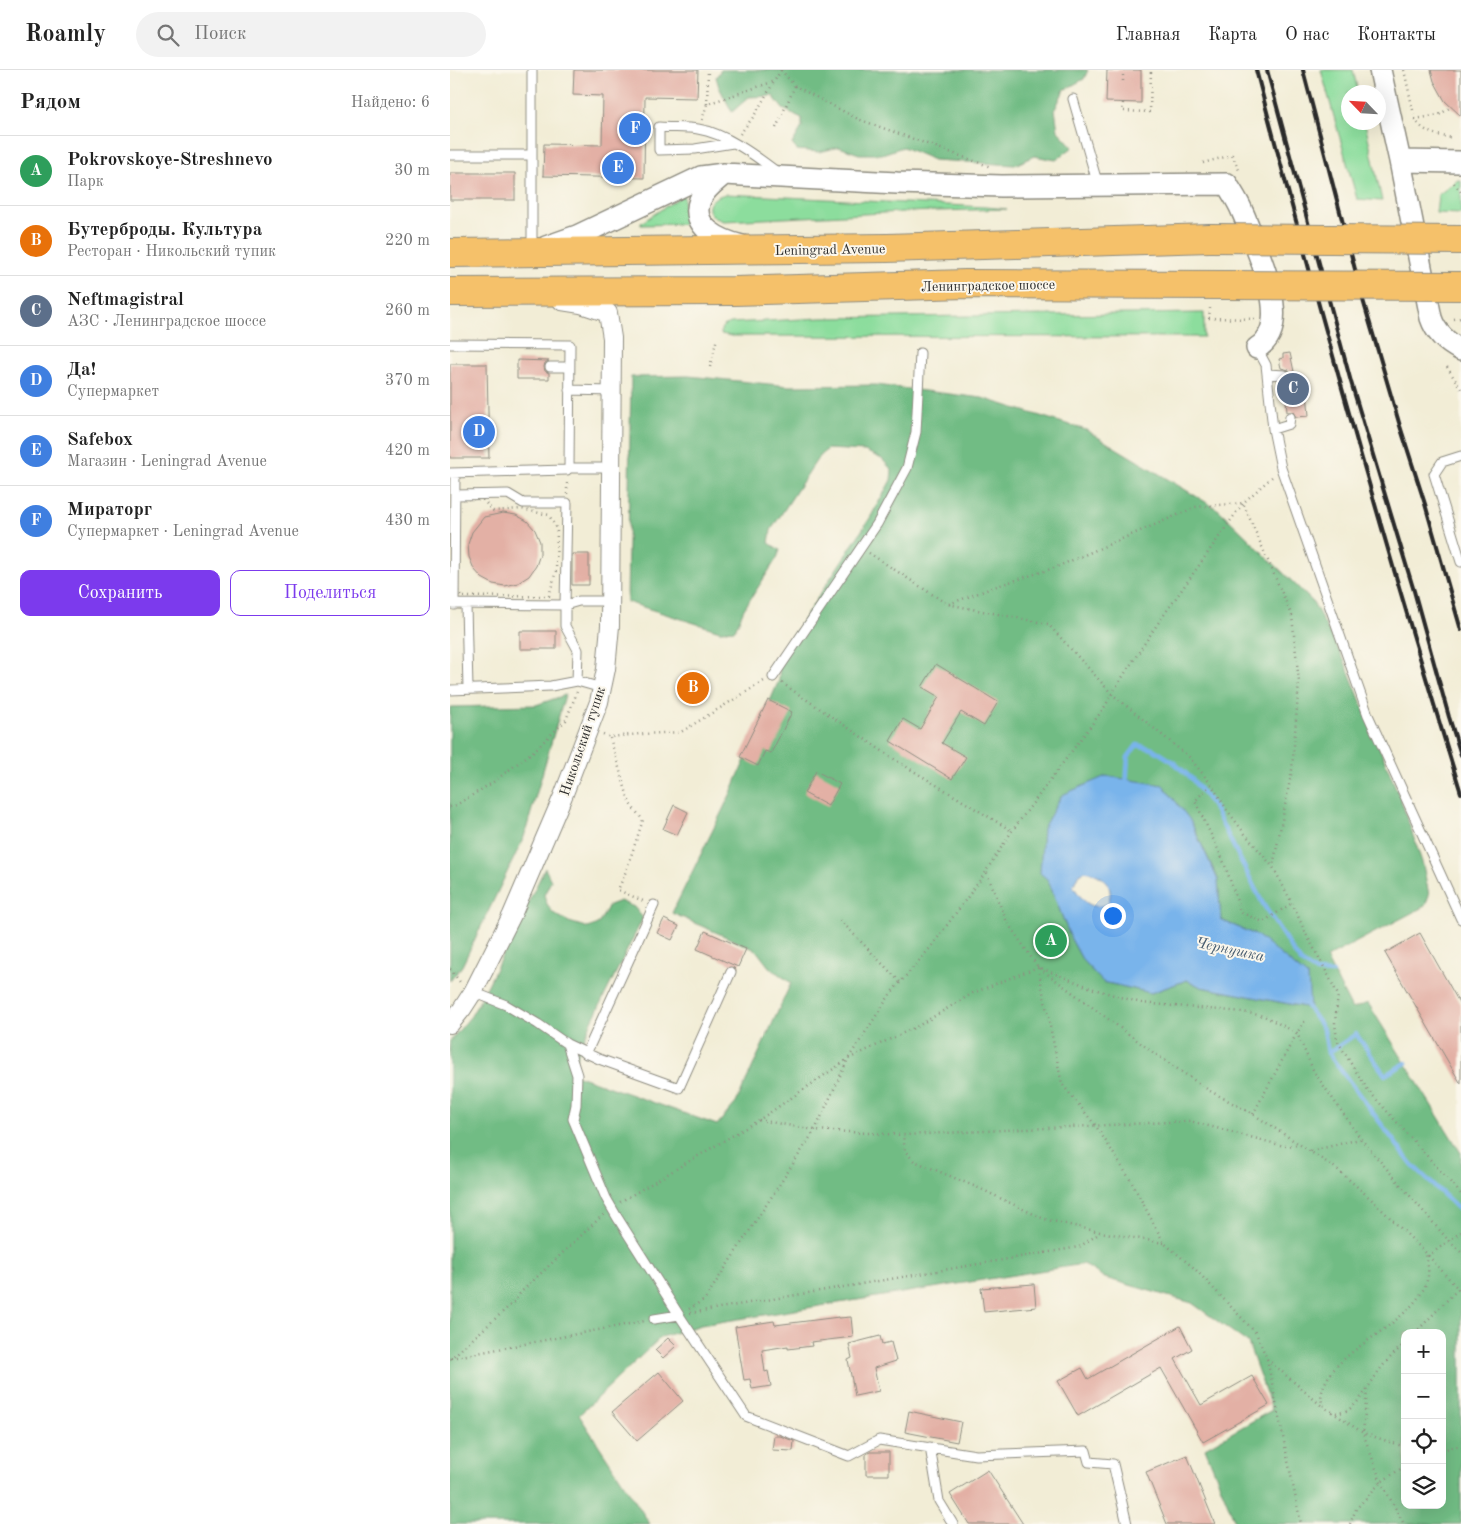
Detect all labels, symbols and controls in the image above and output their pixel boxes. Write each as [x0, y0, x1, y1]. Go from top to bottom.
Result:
search box [136, 12, 486, 57]
icon: search [154, 21, 182, 49]
text: Roamly [25, 23, 106, 47]
text: Поиск [194, 25, 246, 44]
text: Главная [1116, 26, 1180, 44]
text: Карта [1208, 26, 1257, 44]
text: О нас [1285, 26, 1329, 44]
text: Контакты [1357, 26, 1436, 44]
north arrow [1341, 85, 1386, 130]
text: Рядом [20, 92, 81, 113]
text: Найдено: 6 [351, 95, 430, 111]
pin: F [619, 110, 651, 148]
pin: E [602, 149, 634, 187]
text: Pokrovskoye-Streshnevo [67, 151, 273, 170]
text: A [30, 163, 42, 179]
text: 30 m [394, 163, 430, 179]
text: Парк [67, 174, 104, 190]
text: Бутерброды. Культура [67, 221, 262, 240]
text: B [30, 233, 42, 249]
text: 220 m [385, 233, 430, 249]
street label: Leningrad Avenue [775, 242, 885, 258]
text: Ресторан · Никольский тупик [67, 244, 276, 260]
street label: Ленинградское шоссе [921, 278, 1055, 294]
text: Neftmagistral [67, 291, 184, 310]
text: C [31, 303, 41, 319]
text: 260 m [385, 303, 430, 319]
text: АЗС · Ленинградское шоссе [67, 314, 266, 330]
text: Да! [67, 361, 96, 380]
pin: C [1277, 370, 1309, 408]
text: D [30, 373, 42, 389]
text: 370 m [385, 373, 430, 389]
text: Супермаркет [67, 384, 159, 400]
pin: D [463, 413, 495, 451]
text: Safebox [67, 431, 133, 450]
text: E [30, 443, 42, 459]
text: 420 m [385, 443, 430, 459]
text: Магазин · Leningrad Avenue [67, 454, 267, 470]
text: Мираторг [67, 501, 152, 520]
text: F [31, 513, 41, 529]
text: 430 m [385, 513, 430, 529]
text: Супермаркет · Leningrad Avenue [67, 524, 299, 540]
button: Сохранить [20, 570, 220, 616]
button: Поделиться [230, 570, 430, 616]
pin: B [677, 669, 709, 707]
street label: Никольский тупик [558, 685, 608, 798]
your location [1100, 903, 1126, 929]
pin: A [1035, 922, 1067, 960]
water label: Чернушка [1194, 936, 1265, 965]
map controls [1401, 1329, 1446, 1509]
button: + [1401, 1329, 1446, 1374]
button: − [1401, 1374, 1446, 1419]
button: locate [1401, 1419, 1446, 1464]
button: layers [1401, 1464, 1446, 1509]

